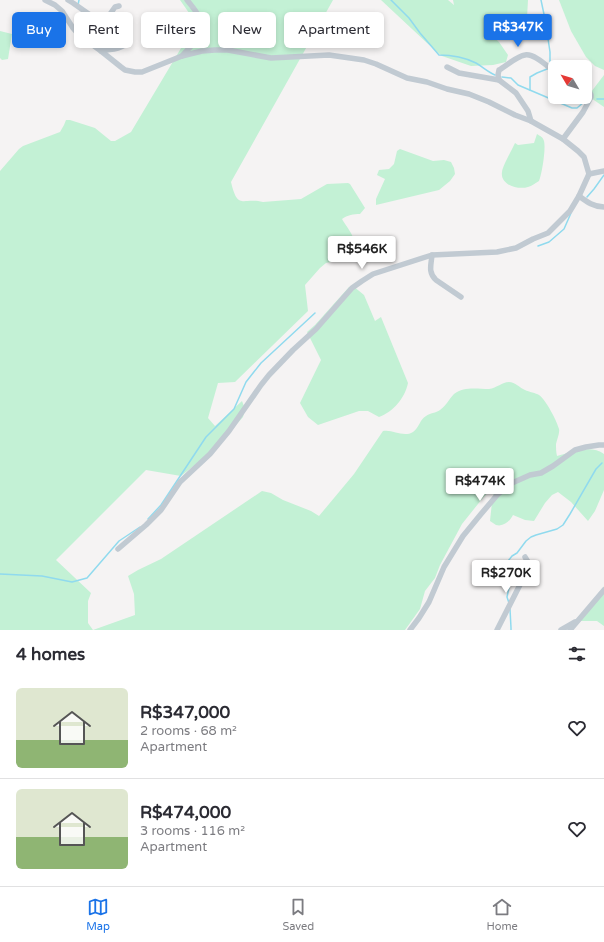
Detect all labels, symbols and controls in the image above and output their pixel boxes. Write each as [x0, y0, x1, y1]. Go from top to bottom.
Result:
chip: Buy [12, 12, 66, 48]
chip: Rent [74, 12, 133, 48]
chip: Filters [141, 12, 210, 48]
chip: New [218, 12, 276, 48]
chip: Apartment [284, 12, 384, 48]
pin: R$347K [485, 14, 551, 48]
text: R$347K [493, 19, 543, 35]
north arrow [548, 60, 592, 104]
map controls [548, 60, 592, 104]
pin: R$546K [329, 236, 395, 270]
text: R$546K [337, 241, 387, 257]
pin: R$474K [447, 468, 513, 502]
text: R$474K [455, 473, 505, 489]
pin: R$270K [473, 560, 539, 594]
text: R$270K [481, 565, 531, 581]
icon: filters [566, 643, 588, 665]
text: 4 homes [16, 644, 85, 665]
text: R$347,000 [140, 702, 230, 723]
icon: home [48, 704, 96, 752]
icon: heart [566, 717, 588, 739]
text: 2 rooms · 68 m² [140, 723, 237, 739]
text: Apartment [140, 739, 207, 755]
text: R$474,000 [140, 802, 231, 823]
icon: home [48, 805, 96, 853]
icon: heart [566, 818, 588, 840]
text: 3 rooms · 116 m² [140, 823, 245, 839]
text: Apartment [140, 839, 207, 855]
tab: Map [86, 896, 110, 933]
tab: Saved [282, 896, 314, 933]
tab: Home [487, 896, 518, 933]

